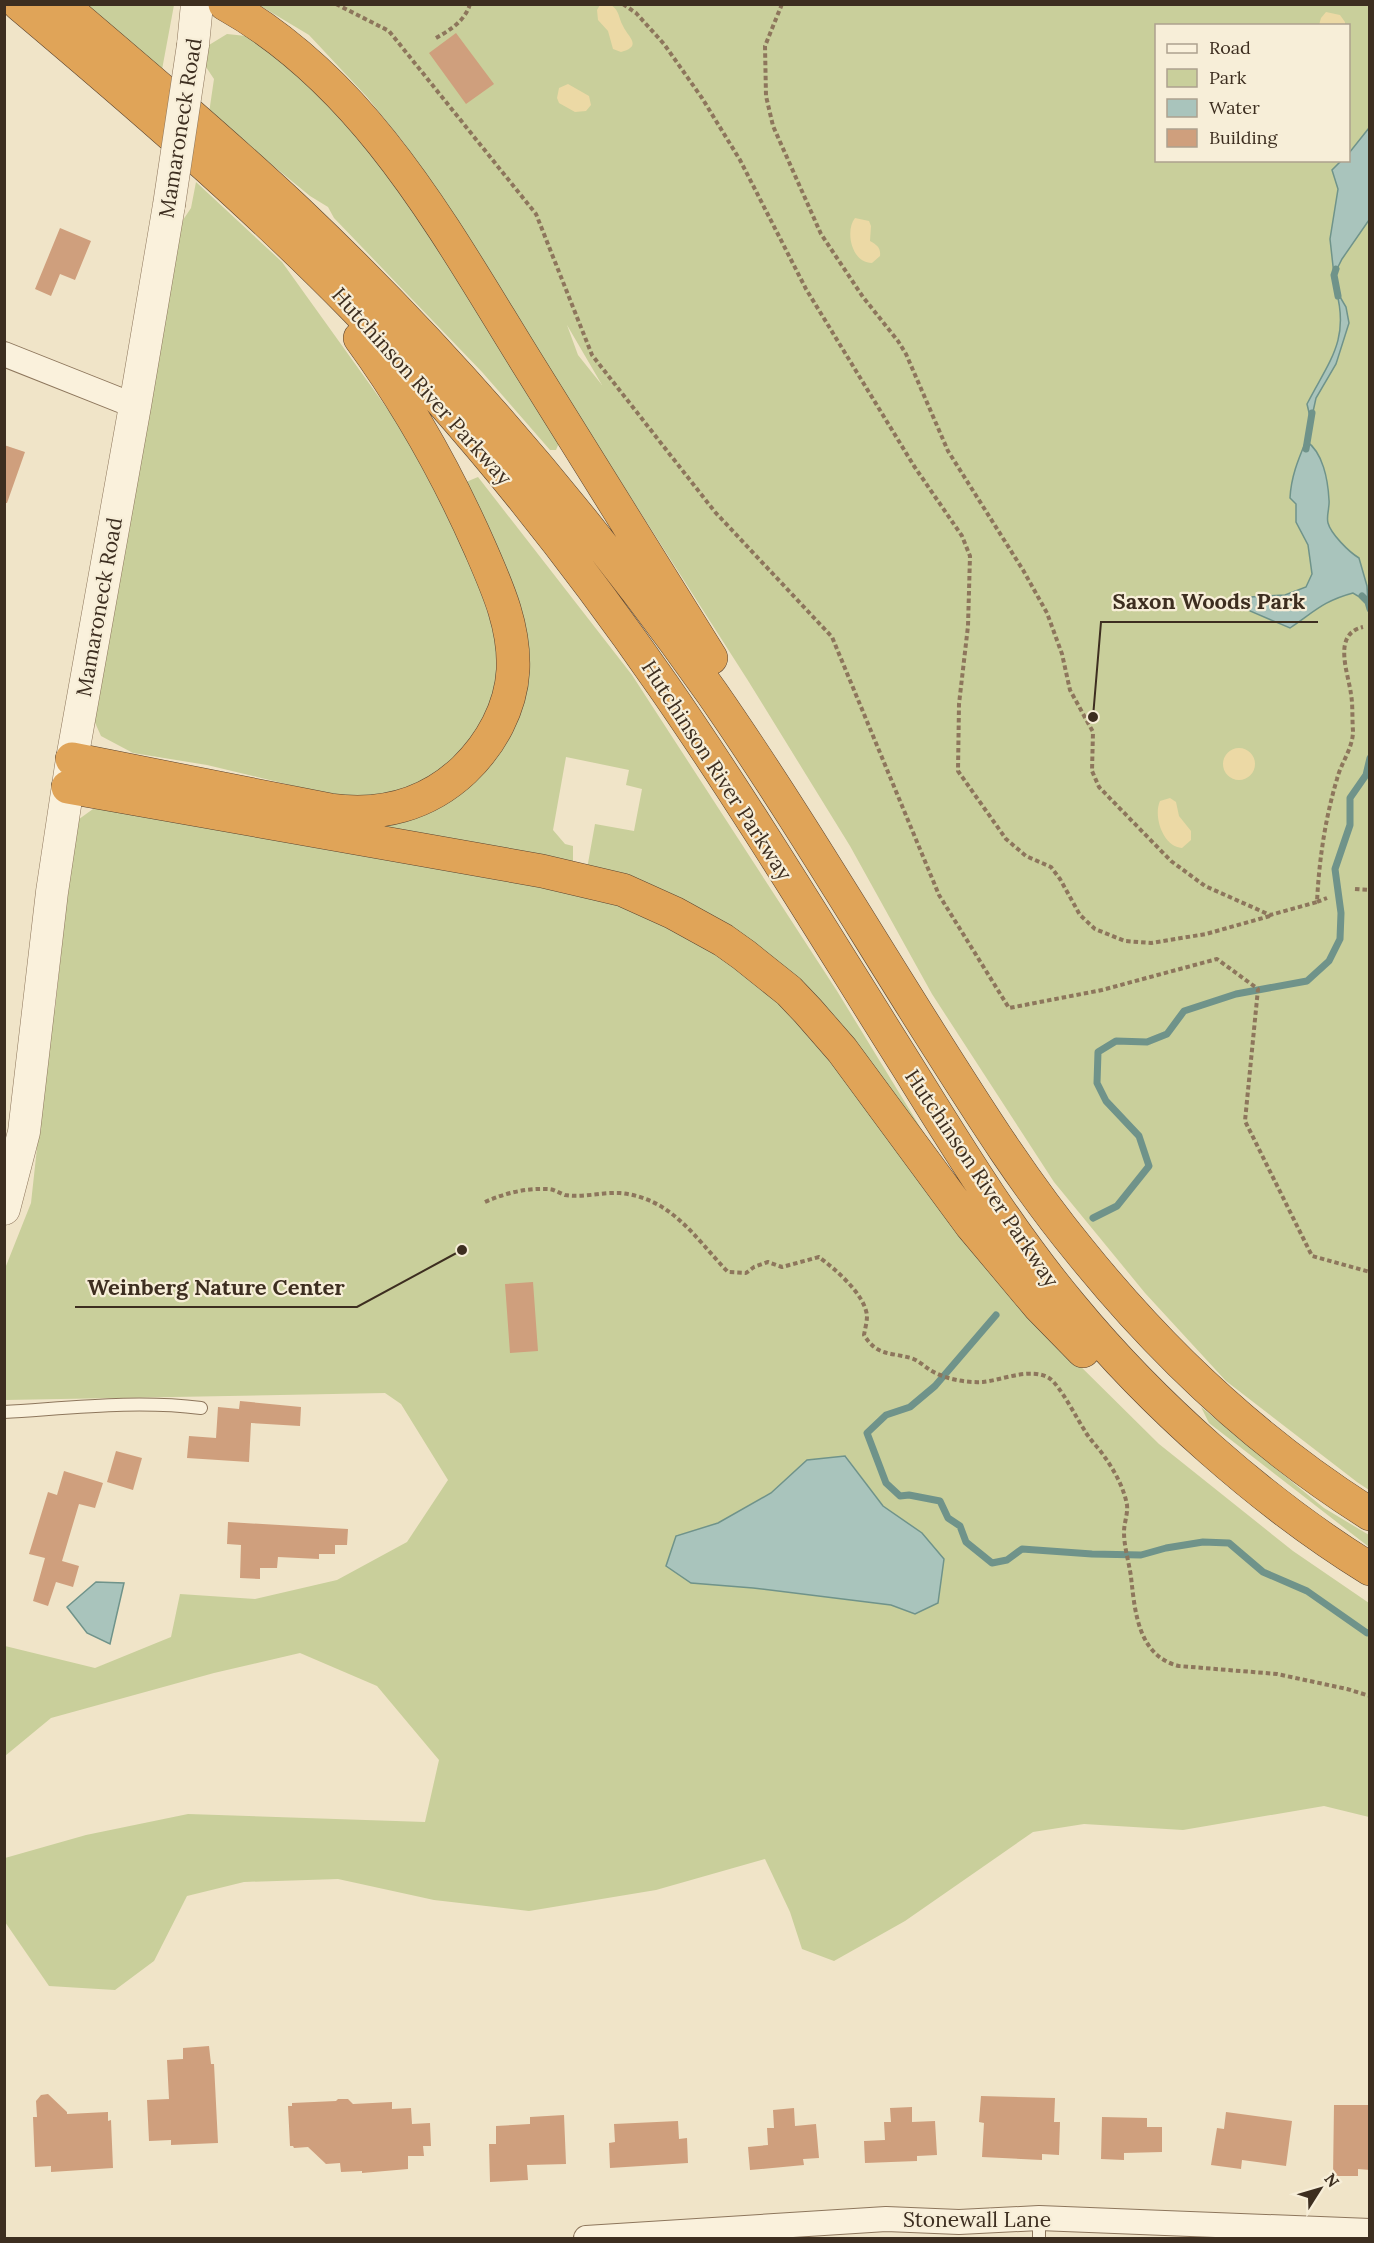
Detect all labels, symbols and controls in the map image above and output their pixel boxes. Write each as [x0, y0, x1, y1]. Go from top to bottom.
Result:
legend [1155, 24, 1350, 162]
street label: Mamaroneck Road [152, 36, 208, 220]
text: Road [1209, 36, 1251, 59]
text: Park [1209, 66, 1247, 89]
text: Water [1209, 96, 1260, 119]
text: Building [1209, 126, 1279, 149]
street label: Hutchinson River Parkway [326, 281, 518, 491]
street label: Mamaroneck Road [70, 515, 128, 699]
callout: Saxon Woods Park [1101, 582, 1318, 622]
text: Saxon Woods Park [1113, 587, 1305, 615]
street label: Hutchinson River Parkway [636, 655, 798, 885]
street label: Hutchinson River Parkway [899, 1064, 1065, 1292]
callout: Weinberg Nature Center [75, 1267, 357, 1307]
text: Weinberg Nature Center [87, 1273, 345, 1301]
north arrow [1290, 2159, 1350, 2219]
text: N [1320, 2169, 1344, 2191]
street label: Stonewall Lane [903, 2206, 1051, 2233]

